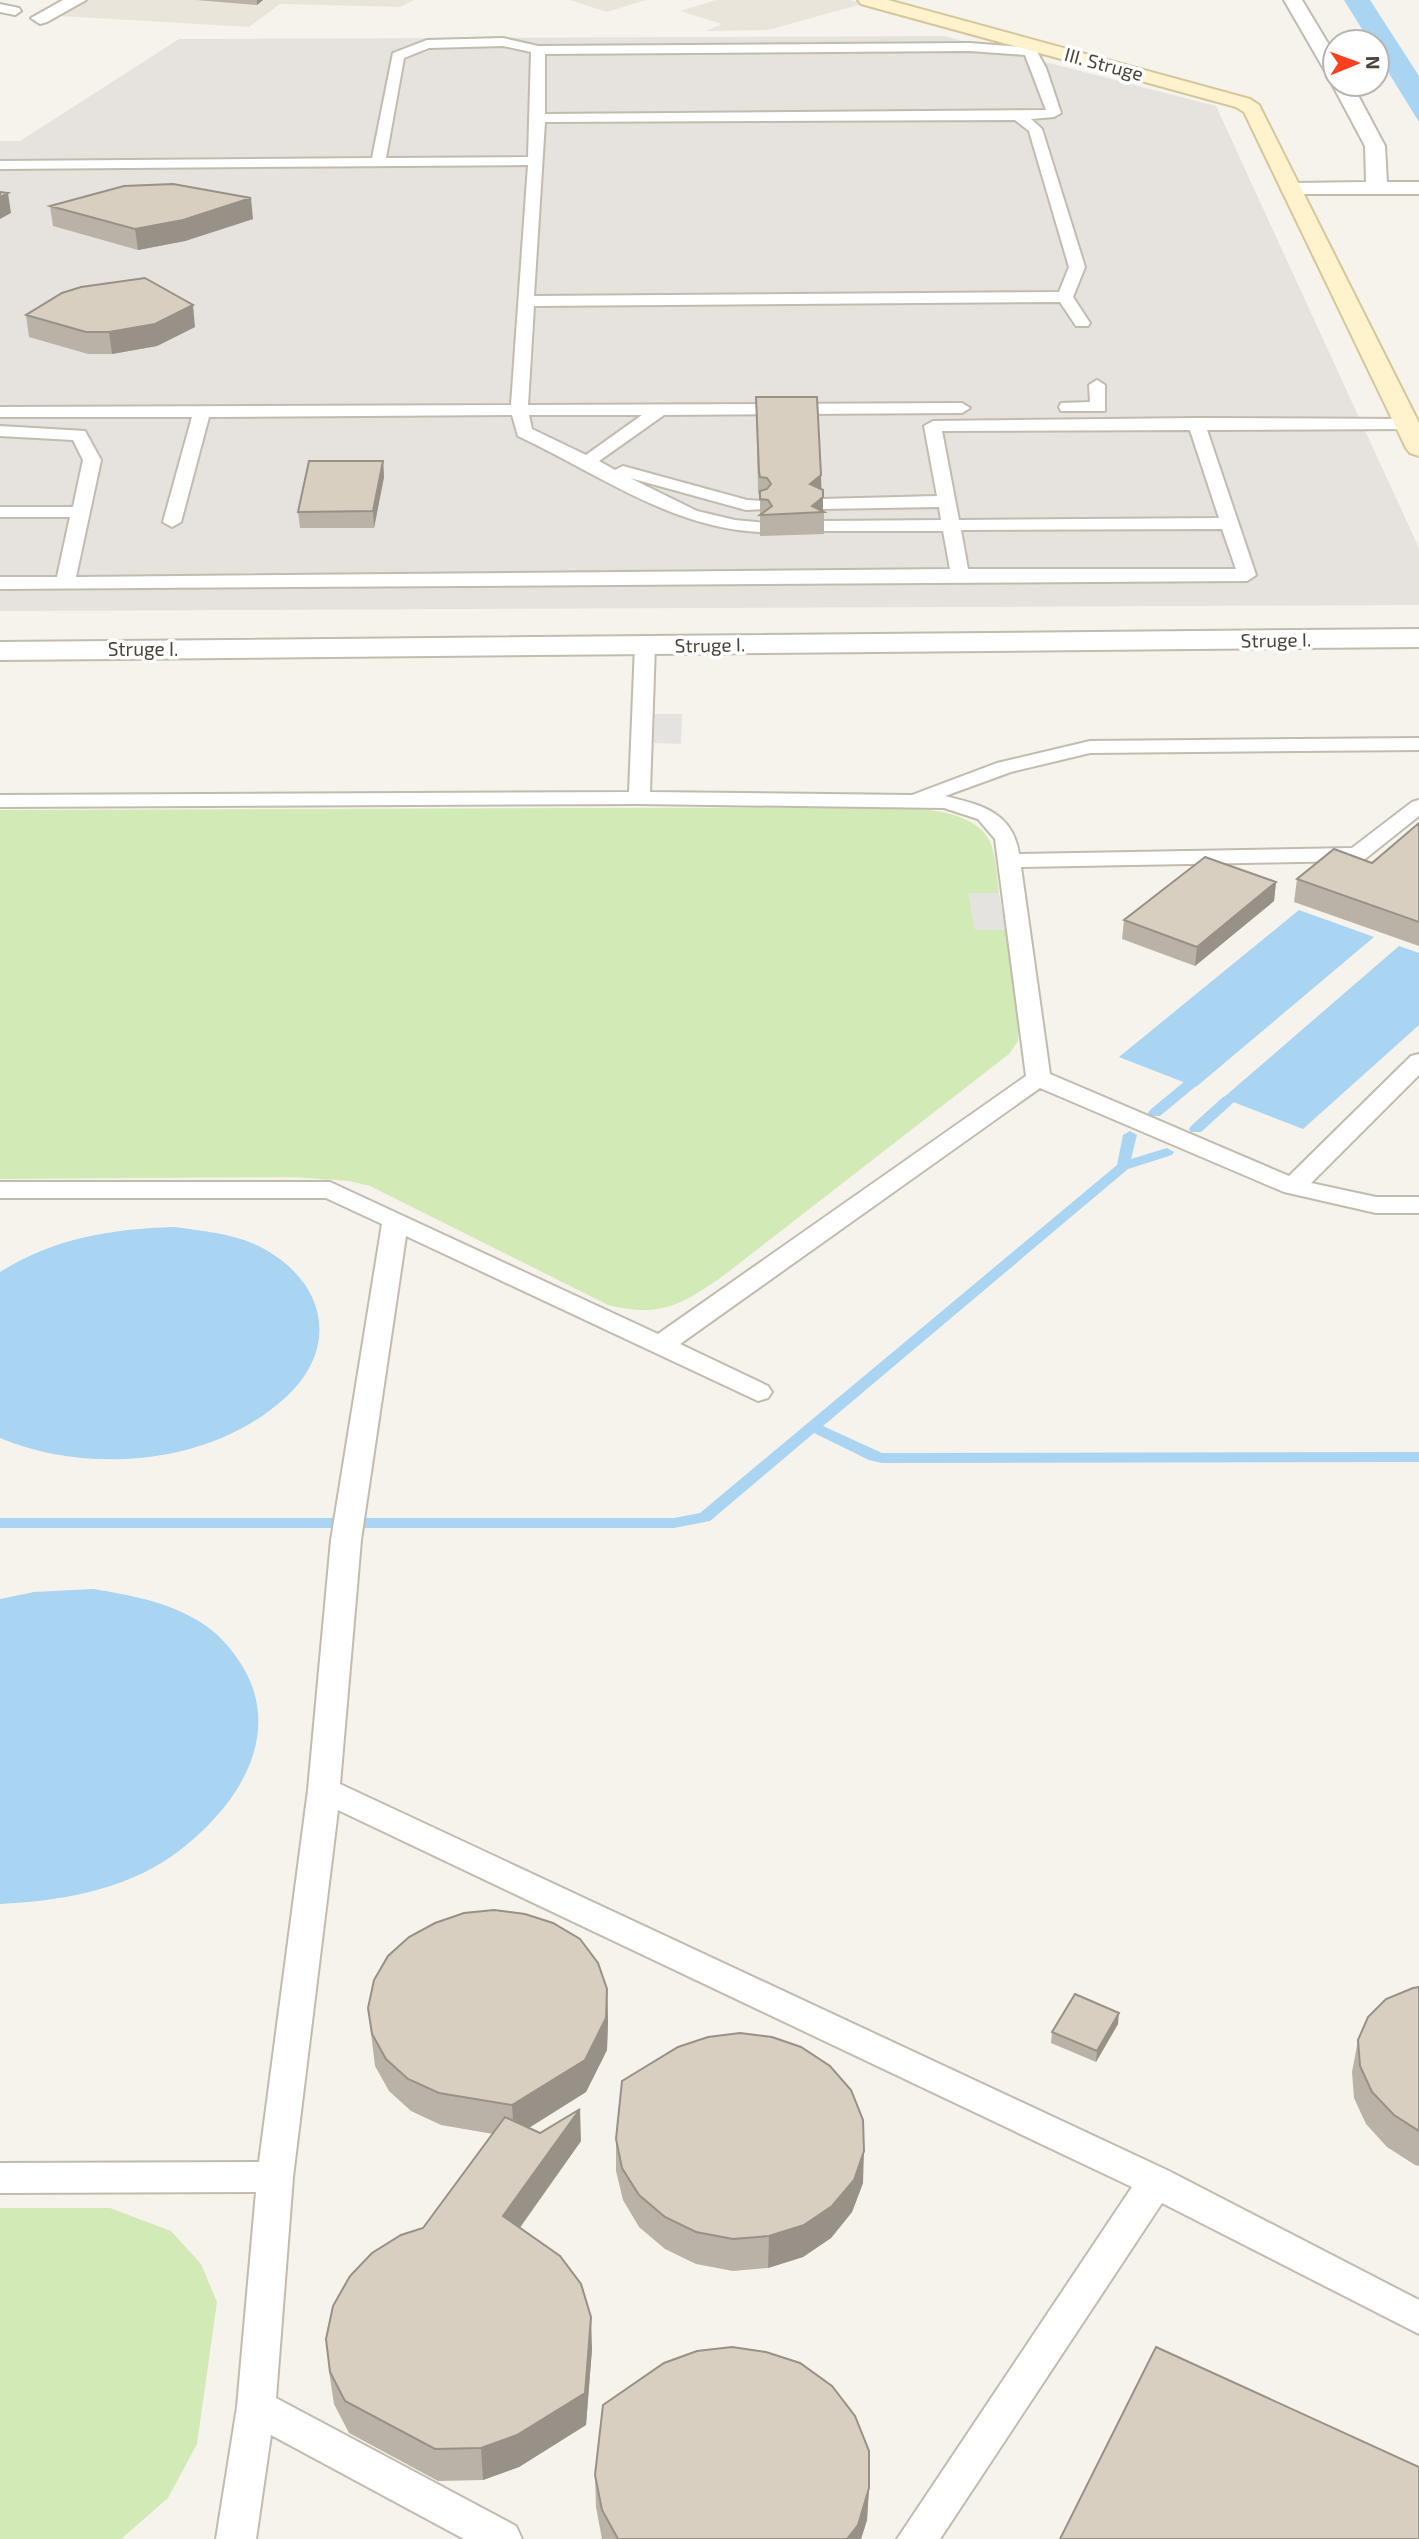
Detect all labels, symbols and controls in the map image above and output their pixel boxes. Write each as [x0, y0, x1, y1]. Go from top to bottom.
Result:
north arrow [1321, 28, 1391, 98]
street label: III. Struge [1062, 42, 1146, 85]
text: N [1362, 56, 1385, 70]
street label: Struge I. [1241, 627, 1311, 652]
street label: Struge I. [675, 632, 745, 657]
street label: Struge I. [108, 637, 178, 660]

